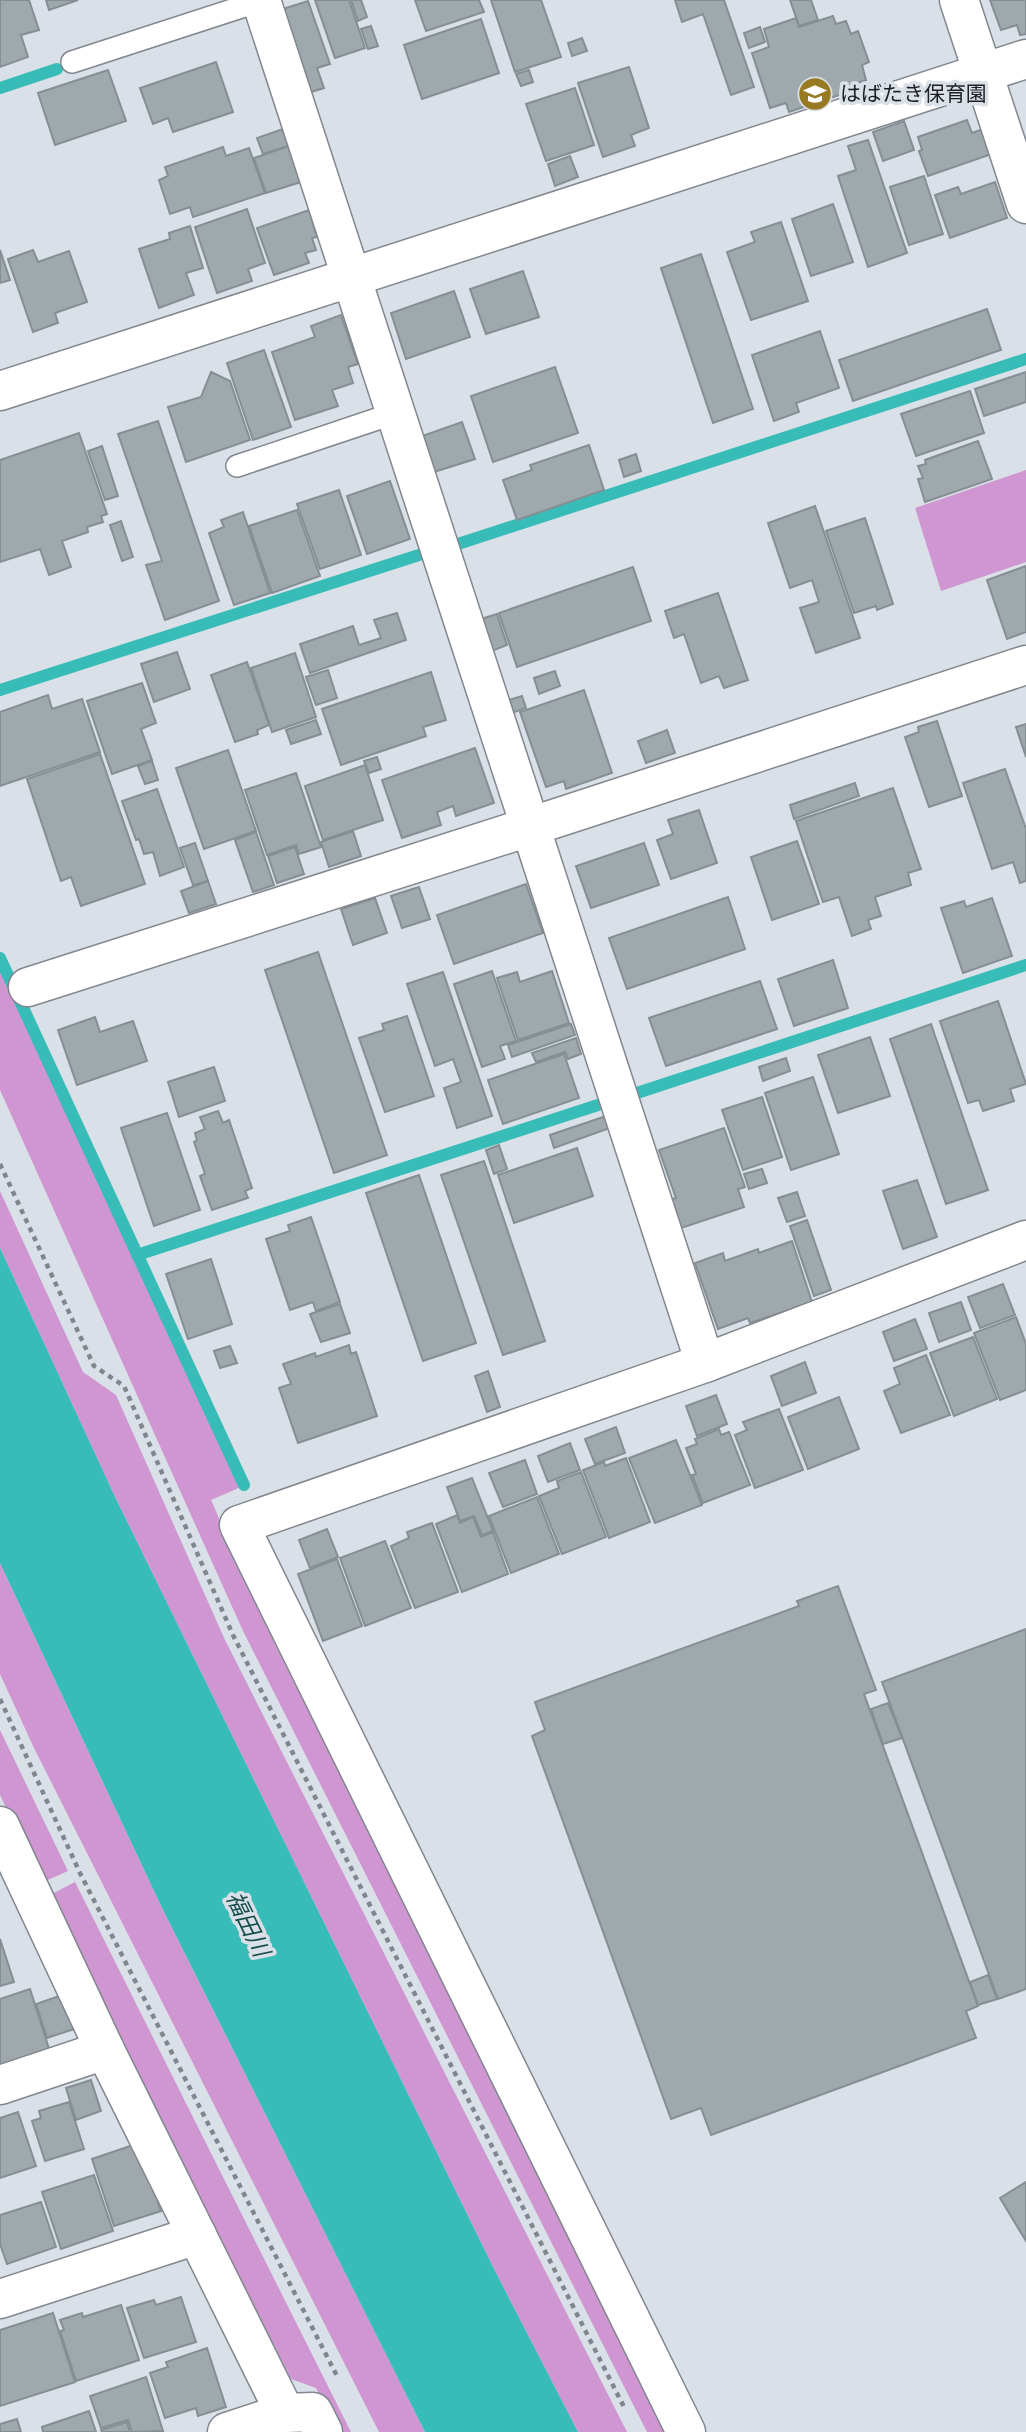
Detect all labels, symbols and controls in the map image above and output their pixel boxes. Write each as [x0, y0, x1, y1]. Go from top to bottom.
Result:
school or university icon: はばたき保育園 [796, 75, 834, 113]
place label: はばたき保育園 [840, 80, 987, 107]
water label: 福田川 [220, 1886, 278, 1964]

